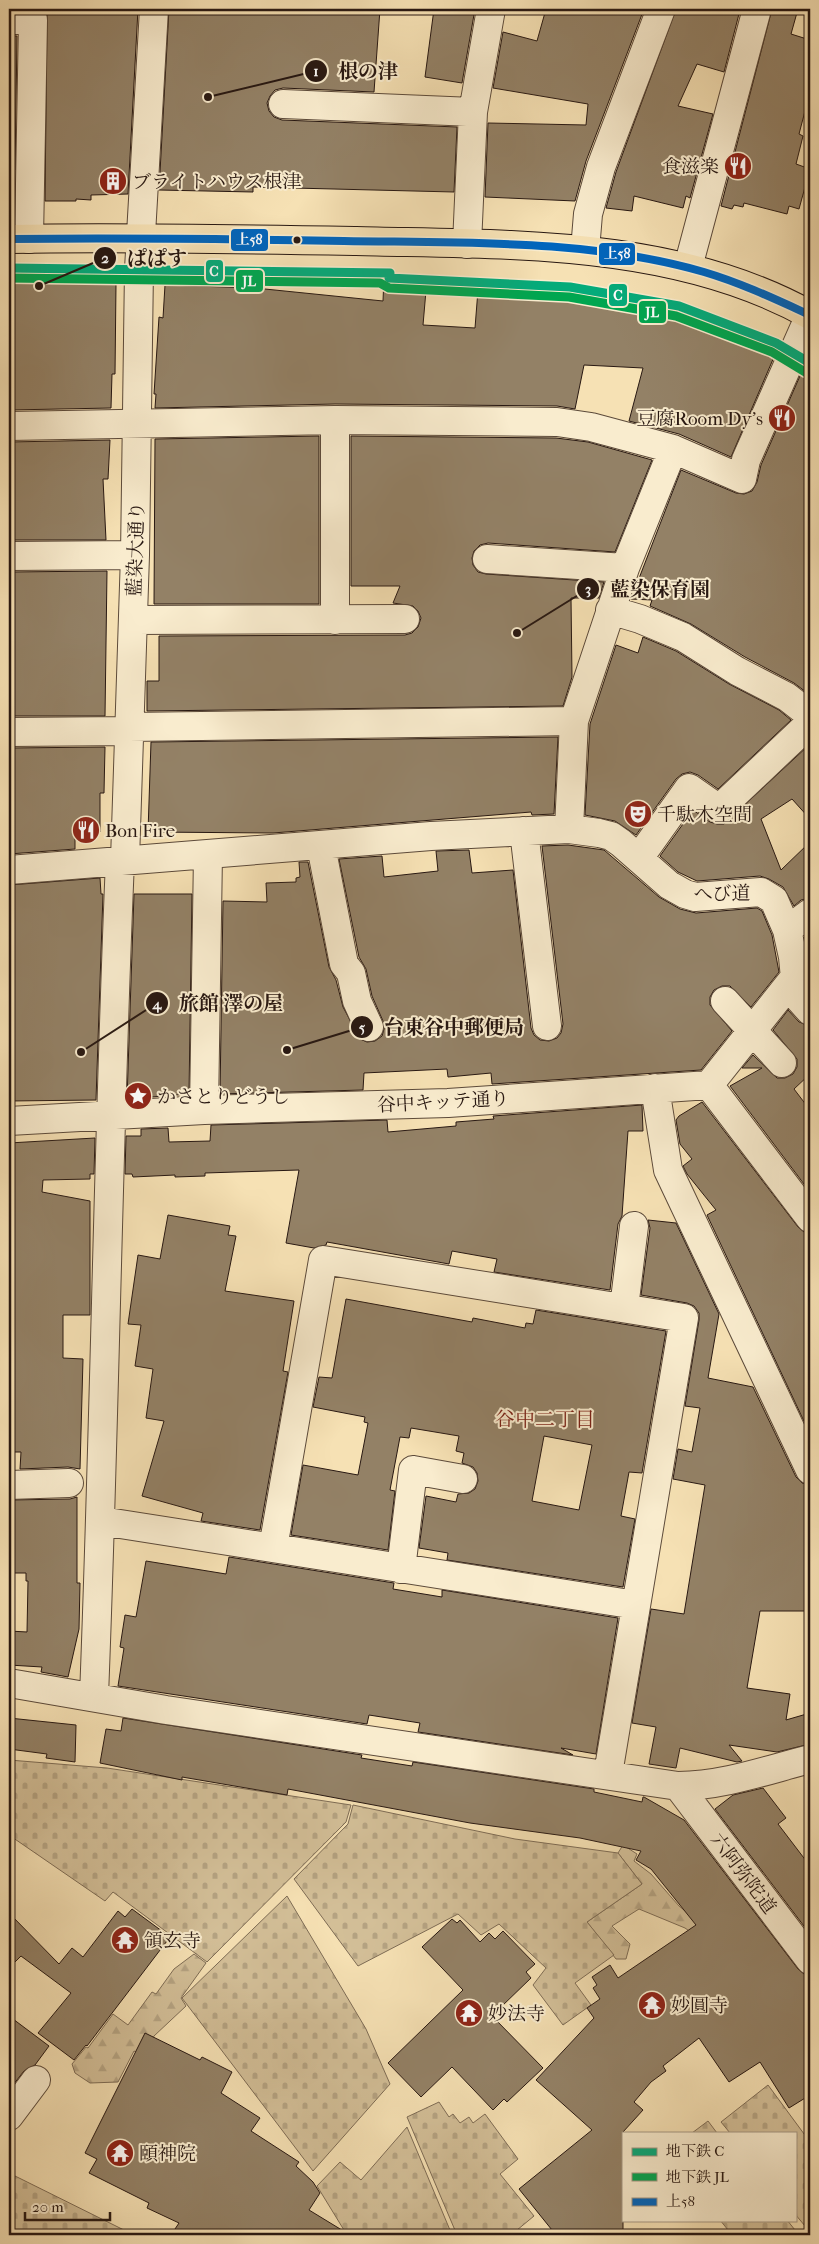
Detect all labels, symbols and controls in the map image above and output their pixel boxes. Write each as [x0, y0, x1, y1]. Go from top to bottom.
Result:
callout: 根の津 [303, 54, 408, 89]
text: 根の津 [338, 60, 398, 83]
text: 1 [313, 62, 319, 80]
restaurant icon: 食滋楽 [723, 151, 753, 181]
place label: 食滋楽 [662, 156, 719, 178]
building icon: ブライトハウス根津 [98, 166, 128, 196]
place label: ブライトハウス根津 [132, 171, 301, 193]
line badge: 上58 [230, 228, 269, 252]
text: 上58 [235, 231, 263, 248]
unlabelled marker [292, 235, 302, 245]
callout: ぱぱす [92, 240, 197, 275]
line badge: 上58 [598, 242, 636, 266]
text: 上58 [603, 245, 631, 262]
text: ぱぱす [127, 247, 187, 270]
text: 2 [101, 249, 109, 267]
line badge: C [205, 259, 224, 283]
text: C [209, 263, 219, 280]
line badge: JL [235, 269, 264, 293]
text: JL [240, 273, 256, 290]
line badge: C [608, 283, 628, 307]
text: C [613, 287, 623, 304]
line badge: JL [638, 300, 667, 324]
text: JL [643, 304, 659, 321]
restaurant icon: 豆腐Room Dy's [767, 403, 797, 433]
place label: 豆腐Room Dy's [636, 408, 763, 430]
street label: 藍染大通り [123, 501, 149, 597]
callout: 藍染保育園 [575, 572, 720, 607]
text: 藍染保育園 [610, 578, 710, 601]
text: 3 [585, 580, 591, 598]
theatre icon: 千駄木空間 [623, 799, 653, 829]
place label: 千駄木空間 [657, 804, 752, 826]
restaurant icon: Bon Fire [71, 815, 101, 845]
place label: Bon Fire [105, 820, 175, 842]
street label: へび道 [693, 883, 751, 905]
callout: 旅館 澤の屋 [144, 986, 293, 1021]
text: 旅館 澤の屋 [179, 992, 283, 1015]
text: 4 [152, 995, 163, 1013]
callout: 台東谷中郵便局 [349, 1009, 534, 1044]
text: 台東谷中郵便局 [384, 1016, 524, 1039]
text: 5 [359, 1018, 366, 1036]
place icon: かさとりどうし [123, 1081, 153, 1111]
place label: かさとりどうし [157, 1086, 290, 1108]
street label: 谷中キッテ通り [376, 1088, 510, 1116]
district label: 谷中二丁目 [495, 1408, 595, 1431]
street label: 六阿弥陀道 [706, 1829, 781, 1918]
temple icon: 領玄寺 [110, 1925, 140, 1955]
place label: 領玄寺 [144, 1930, 201, 1952]
temple icon: 妙圓寺 [637, 1990, 667, 2020]
place label: 妙圓寺 [671, 1995, 728, 2017]
temple icon: 妙法寺 [454, 1998, 484, 2028]
place label: 妙法寺 [488, 2003, 545, 2025]
legend [622, 2132, 796, 2222]
temple icon: 頤神院 [105, 2138, 135, 2168]
text: 地下鉄 C [666, 2142, 724, 2160]
place label: 頤神院 [139, 2143, 196, 2165]
text: 地下鉄 JL [666, 2168, 729, 2186]
scale bar [25, 2189, 110, 2221]
text: 上58 [666, 2192, 695, 2210]
text: 20 m [32, 2198, 64, 2216]

